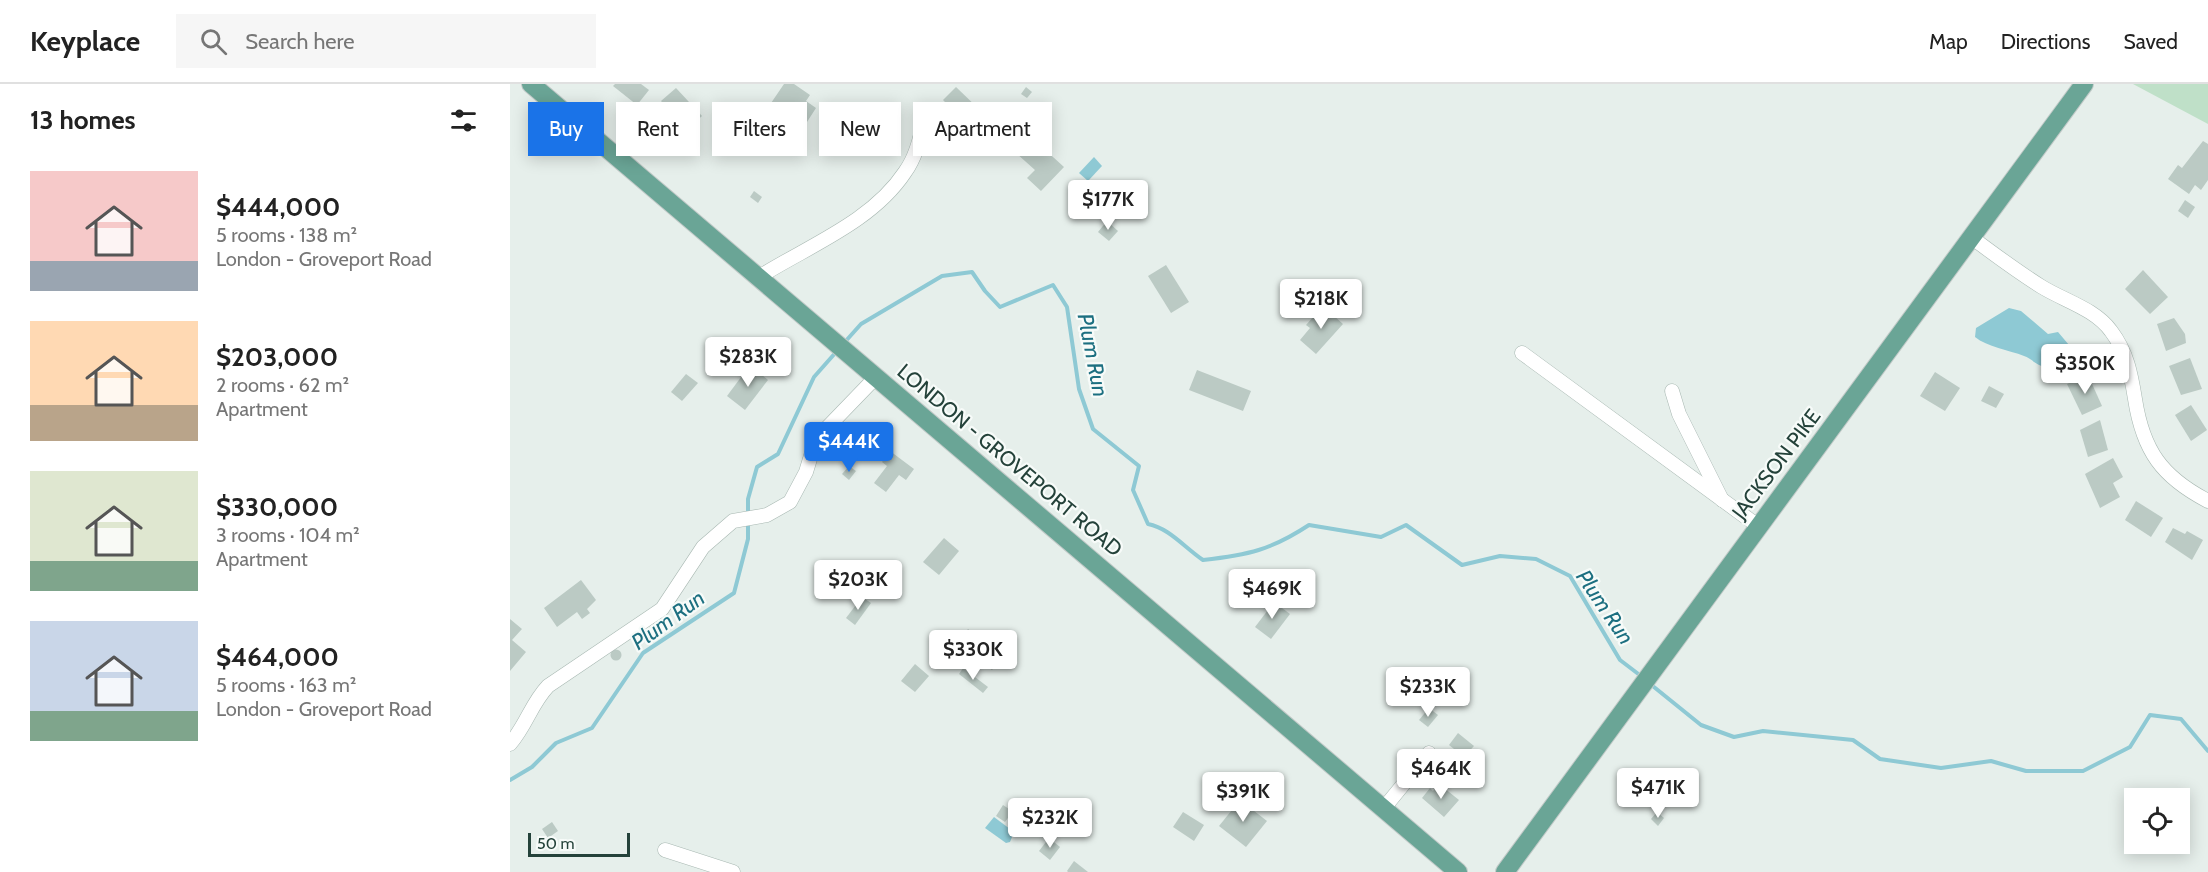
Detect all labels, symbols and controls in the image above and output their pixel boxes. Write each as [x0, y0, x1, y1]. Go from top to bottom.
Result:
search box [176, 14, 596, 68]
text: Keyplace [30, 24, 140, 58]
icon: search [197, 25, 230, 58]
text: Search here [245, 28, 355, 55]
text: Map [1929, 29, 1968, 54]
text: Directions [2001, 29, 2090, 54]
text: Saved [2123, 29, 2178, 54]
chip: Buy [528, 102, 604, 156]
chip: Rent [616, 102, 700, 156]
chip: Filters [712, 102, 807, 156]
chip: New [819, 102, 901, 156]
chip: Apartment [913, 102, 1052, 156]
text: 13 homes [30, 104, 136, 136]
icon: filters [447, 104, 480, 137]
pin: $177K [1066, 180, 1150, 231]
text: $177K [1082, 187, 1134, 211]
text: $444,000 [216, 191, 340, 223]
icon: home [78, 195, 150, 267]
text: 5 rooms · 138 m² [216, 223, 357, 247]
text: London - Groveport Road [216, 247, 432, 271]
pin: $218K [1279, 279, 1363, 330]
text: $218K [1294, 286, 1348, 310]
water label: Plum Run [1072, 311, 1114, 399]
pin: $283K [706, 337, 790, 388]
text: $203,000 [216, 341, 338, 373]
text: $283K [719, 344, 777, 368]
pin: $350K [2043, 344, 2127, 395]
icon: home [78, 345, 150, 417]
text: $350K [2055, 351, 2115, 375]
street label: LONDON - GROVEPORT ROAD [892, 359, 1128, 561]
text: 2 rooms · 62 m² [216, 373, 349, 397]
text: Apartment [216, 397, 308, 421]
street label: JACKSON PIKE [1726, 404, 1826, 525]
pin: $444K [807, 422, 891, 473]
text: $444K [818, 429, 880, 453]
text: $330,000 [216, 491, 338, 523]
icon: home [78, 495, 150, 567]
text: 3 rooms · 104 m² [216, 523, 360, 547]
text: Apartment [216, 547, 308, 571]
pin: $203K [816, 560, 900, 611]
water label: Plum Run [1570, 565, 1640, 649]
text: $203K [828, 567, 888, 591]
pin: $469K [1230, 569, 1314, 620]
text: $469K [1242, 576, 1302, 600]
water label: Plum Run [626, 584, 710, 656]
pin: $330K [931, 630, 1015, 681]
text: $330K [943, 637, 1003, 661]
text: $464,000 [216, 641, 339, 673]
icon: home [78, 645, 150, 717]
pin: $233K [1386, 667, 1470, 718]
text: 5 rooms · 163 m² [216, 673, 356, 697]
text: $233K [1400, 674, 1456, 698]
text: London - Groveport Road [216, 697, 432, 721]
pin: $464K [1399, 749, 1483, 800]
text: $464K [1411, 756, 1471, 780]
pin: $471K [1616, 768, 1700, 819]
pin: $391K [1201, 772, 1285, 823]
text: $471K [1631, 775, 1685, 799]
text: $391K [1216, 779, 1270, 803]
map controls [2124, 788, 2190, 854]
button: locate [2124, 788, 2190, 854]
pin: $232K [1008, 798, 1092, 849]
text: $232K [1022, 805, 1078, 829]
scale bar [528, 830, 630, 858]
text: 50 m [537, 834, 574, 853]

